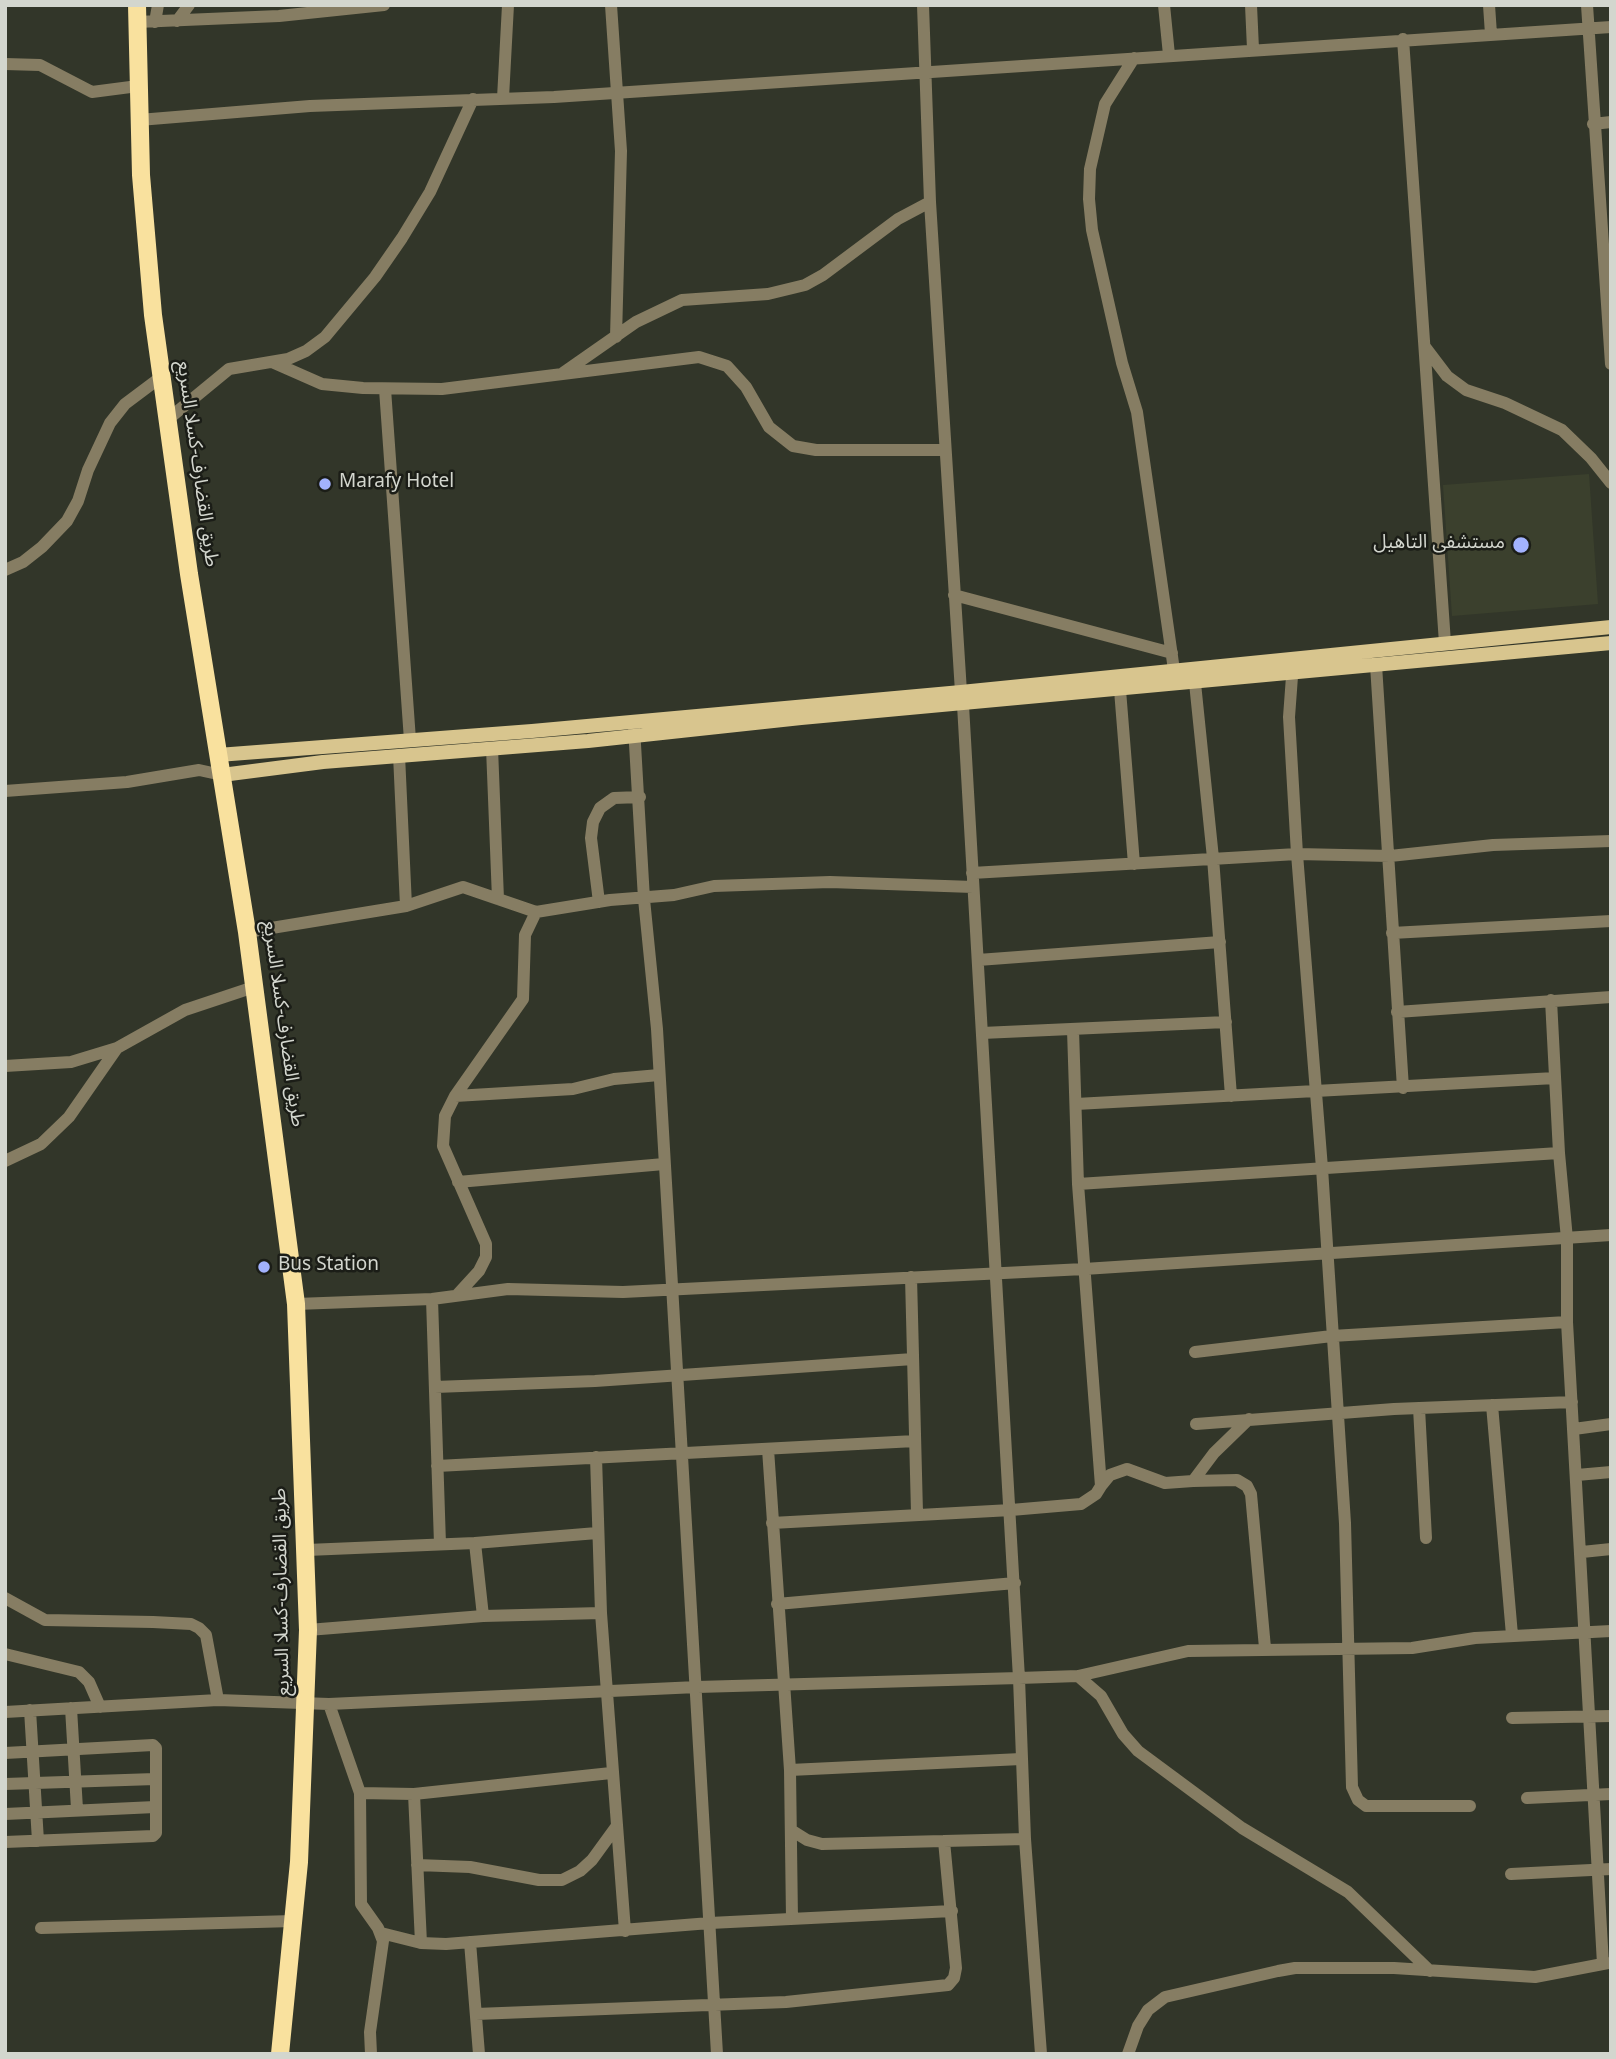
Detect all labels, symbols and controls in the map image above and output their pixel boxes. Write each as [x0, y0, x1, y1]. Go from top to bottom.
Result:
street label: طريق القضارف-كسلا السريع [169, 359, 221, 569]
place label: Marafy Hotel [339, 473, 454, 495]
marker: Marafy Hotel [317, 476, 333, 492]
place label: مستشفى التاهيل [1373, 534, 1505, 556]
marker: مستشفى التاهيل [1511, 535, 1531, 555]
street label: طريق القضارف-كسلا السريع [255, 919, 307, 1129]
place label: Bus Station [278, 1256, 379, 1278]
marker: Bus Station [256, 1259, 272, 1275]
street label: طريق القضارف-كسلا السريع [271, 1488, 297, 1696]

